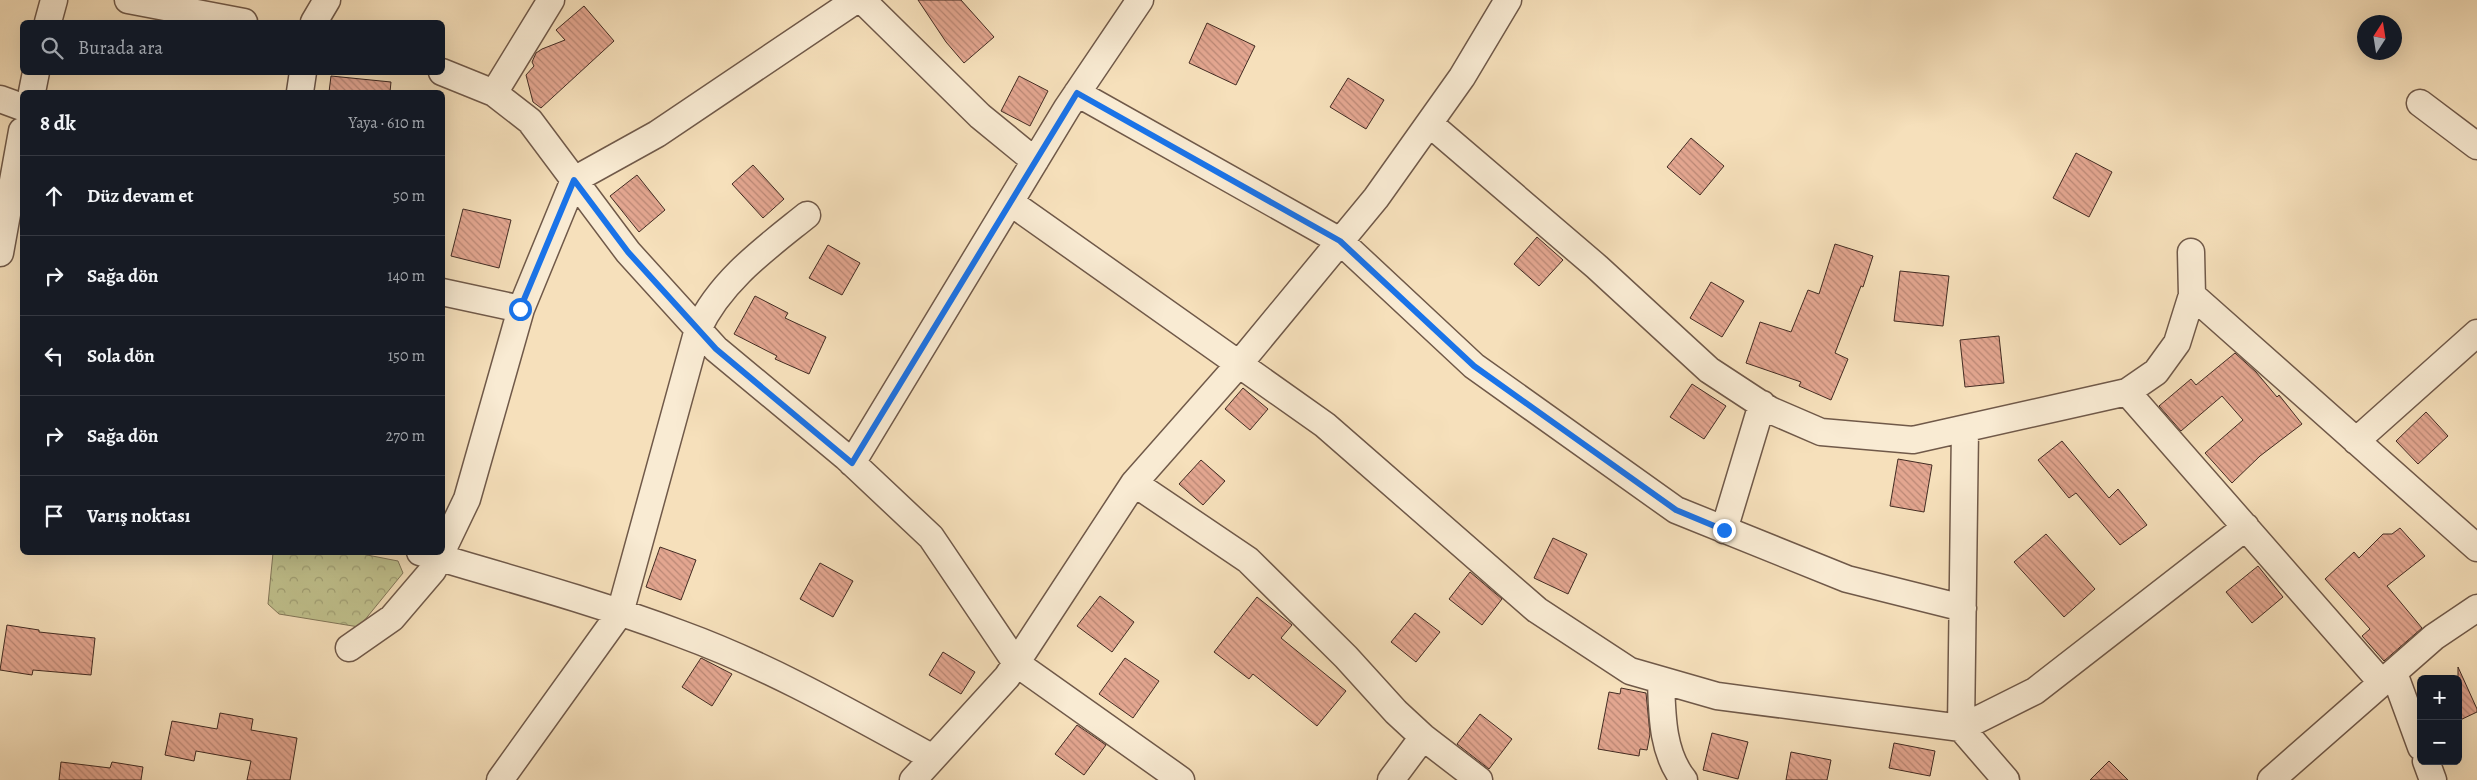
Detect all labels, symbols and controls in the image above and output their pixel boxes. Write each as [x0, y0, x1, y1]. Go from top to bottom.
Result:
north arrow [2357, 15, 2402, 60]
search box [20, 20, 445, 75]
icon: search [38, 34, 66, 62]
text: Burada ara [78, 35, 163, 61]
text: 8 dk [40, 109, 76, 137]
text: Yaya · 610 m [348, 112, 425, 134]
icon: ahead [40, 182, 68, 210]
text: Düz devam et [87, 183, 194, 209]
text: 50 m [393, 185, 425, 207]
icon: right [40, 262, 68, 290]
text: Sağa dön [87, 263, 159, 289]
text: 140 m [387, 265, 425, 287]
route start [509, 298, 532, 321]
icon: left [40, 342, 68, 370]
text: Sola dön [87, 343, 155, 369]
text: 150 m [388, 345, 425, 367]
icon: right [40, 422, 68, 450]
text: Sağa dön [87, 423, 159, 449]
text: 270 m [386, 425, 425, 447]
icon: arrive [40, 502, 68, 530]
text: Varış noktası [87, 503, 190, 529]
route end [1713, 519, 1736, 542]
map controls [2417, 675, 2462, 765]
button: + [2417, 675, 2462, 720]
button: − [2417, 720, 2462, 765]

